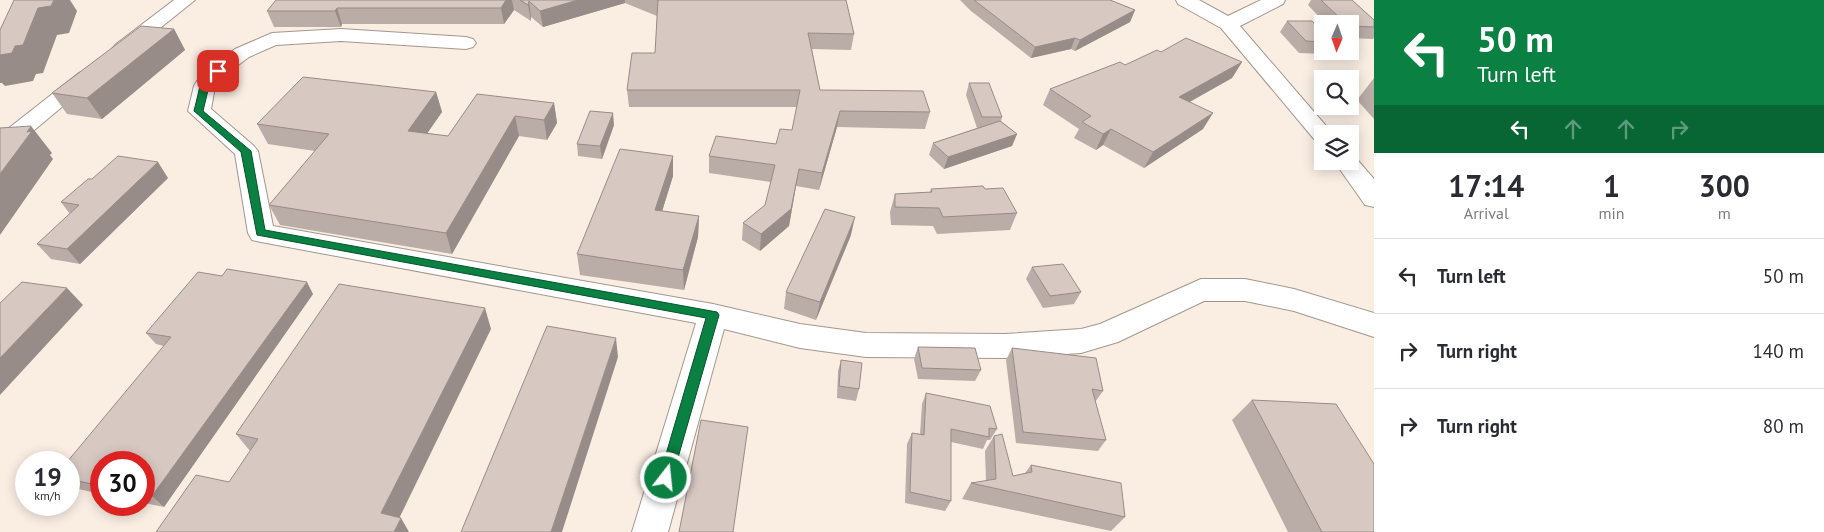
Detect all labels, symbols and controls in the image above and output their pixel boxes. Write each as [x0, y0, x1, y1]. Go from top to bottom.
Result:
north arrow [1314, 15, 1359, 60]
map controls [1314, 15, 1359, 170]
text: 50 m [1477, 16, 1554, 62]
icon: left [1394, 20, 1459, 85]
pin [197, 50, 239, 92]
icon: arrive [204, 57, 232, 85]
text: Turn left [1477, 60, 1556, 88]
button: search [1314, 70, 1359, 115]
icon: left [1506, 115, 1534, 143]
icon: ahead [1559, 115, 1587, 143]
icon: ahead [1612, 115, 1640, 143]
icon: right [1665, 115, 1693, 143]
button: layers [1314, 125, 1359, 170]
text: 17:14 [1448, 166, 1524, 205]
text: 1 [1603, 166, 1620, 205]
text: 300 [1699, 166, 1750, 205]
text: Arrival [1464, 203, 1509, 223]
text: min [1599, 203, 1625, 223]
text: m [1718, 203, 1731, 223]
icon: left [1394, 262, 1422, 290]
text: Turn left [1437, 264, 1506, 288]
text: 50 m [1763, 264, 1804, 288]
icon: right [1394, 337, 1422, 365]
text: Turn right [1437, 339, 1517, 363]
text: 140 m [1752, 339, 1804, 363]
icon: right [1394, 412, 1422, 440]
text: Turn right [1437, 414, 1517, 438]
text: 80 m [1763, 414, 1804, 438]
speed limit sign: 30 [90, 451, 155, 516]
position arrow [639, 451, 691, 503]
text: 19 [33, 461, 62, 493]
text: km/h [34, 488, 61, 503]

